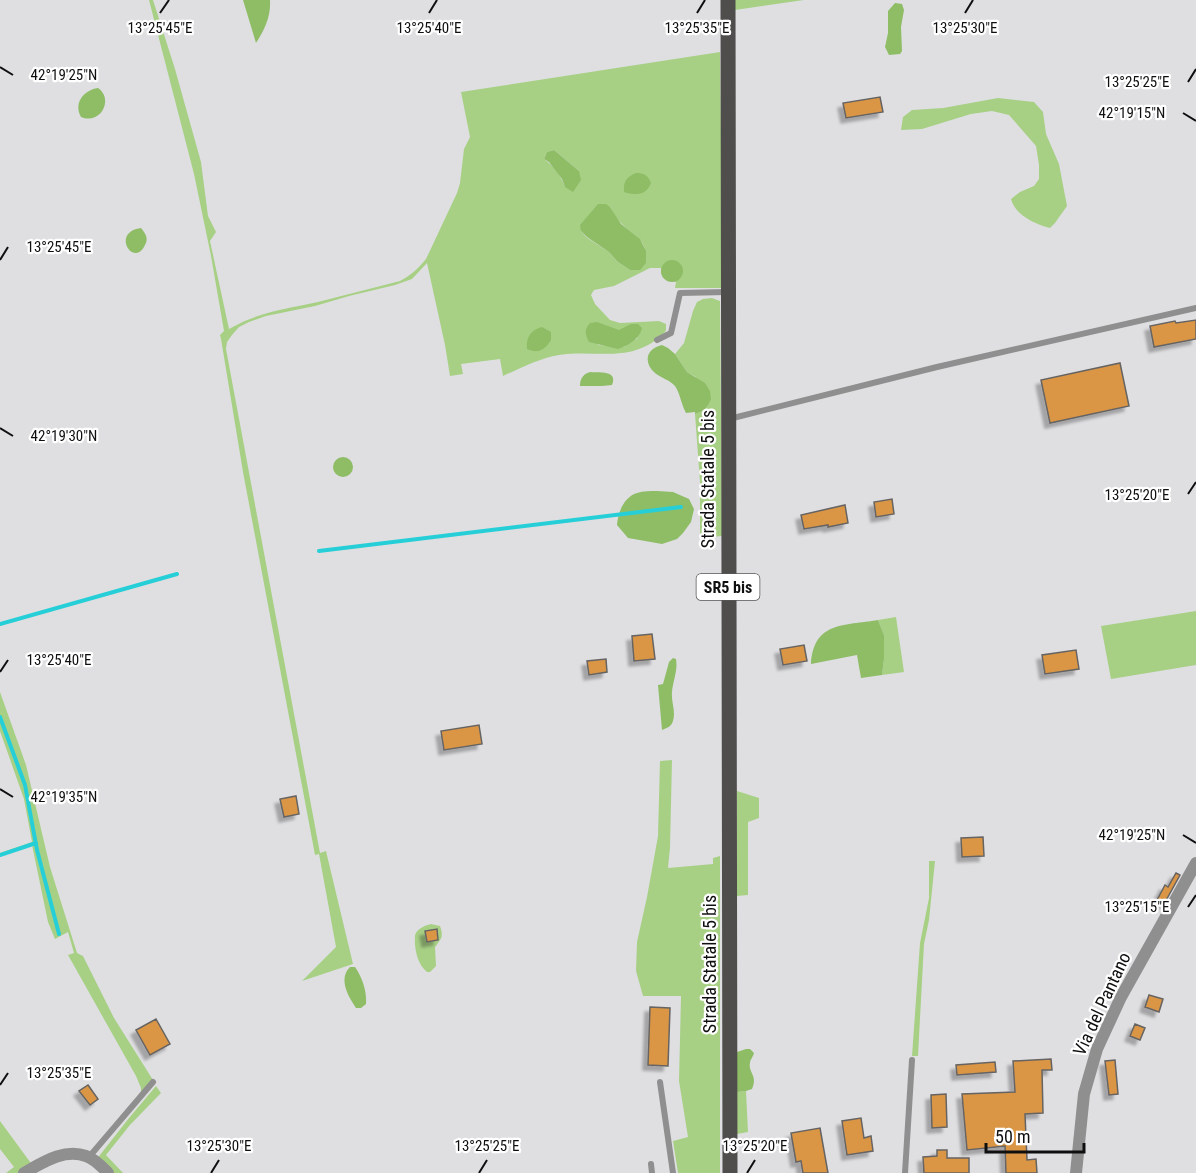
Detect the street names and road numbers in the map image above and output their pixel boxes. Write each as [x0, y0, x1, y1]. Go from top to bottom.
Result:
street label: Strada Statale 5 bis [697, 410, 718, 548]
road number: SR5 bis [696, 574, 760, 600]
street label: Strada Statale 5 bis [699, 895, 720, 1033]
street label: Via del Pantano [1068, 949, 1135, 1059]

